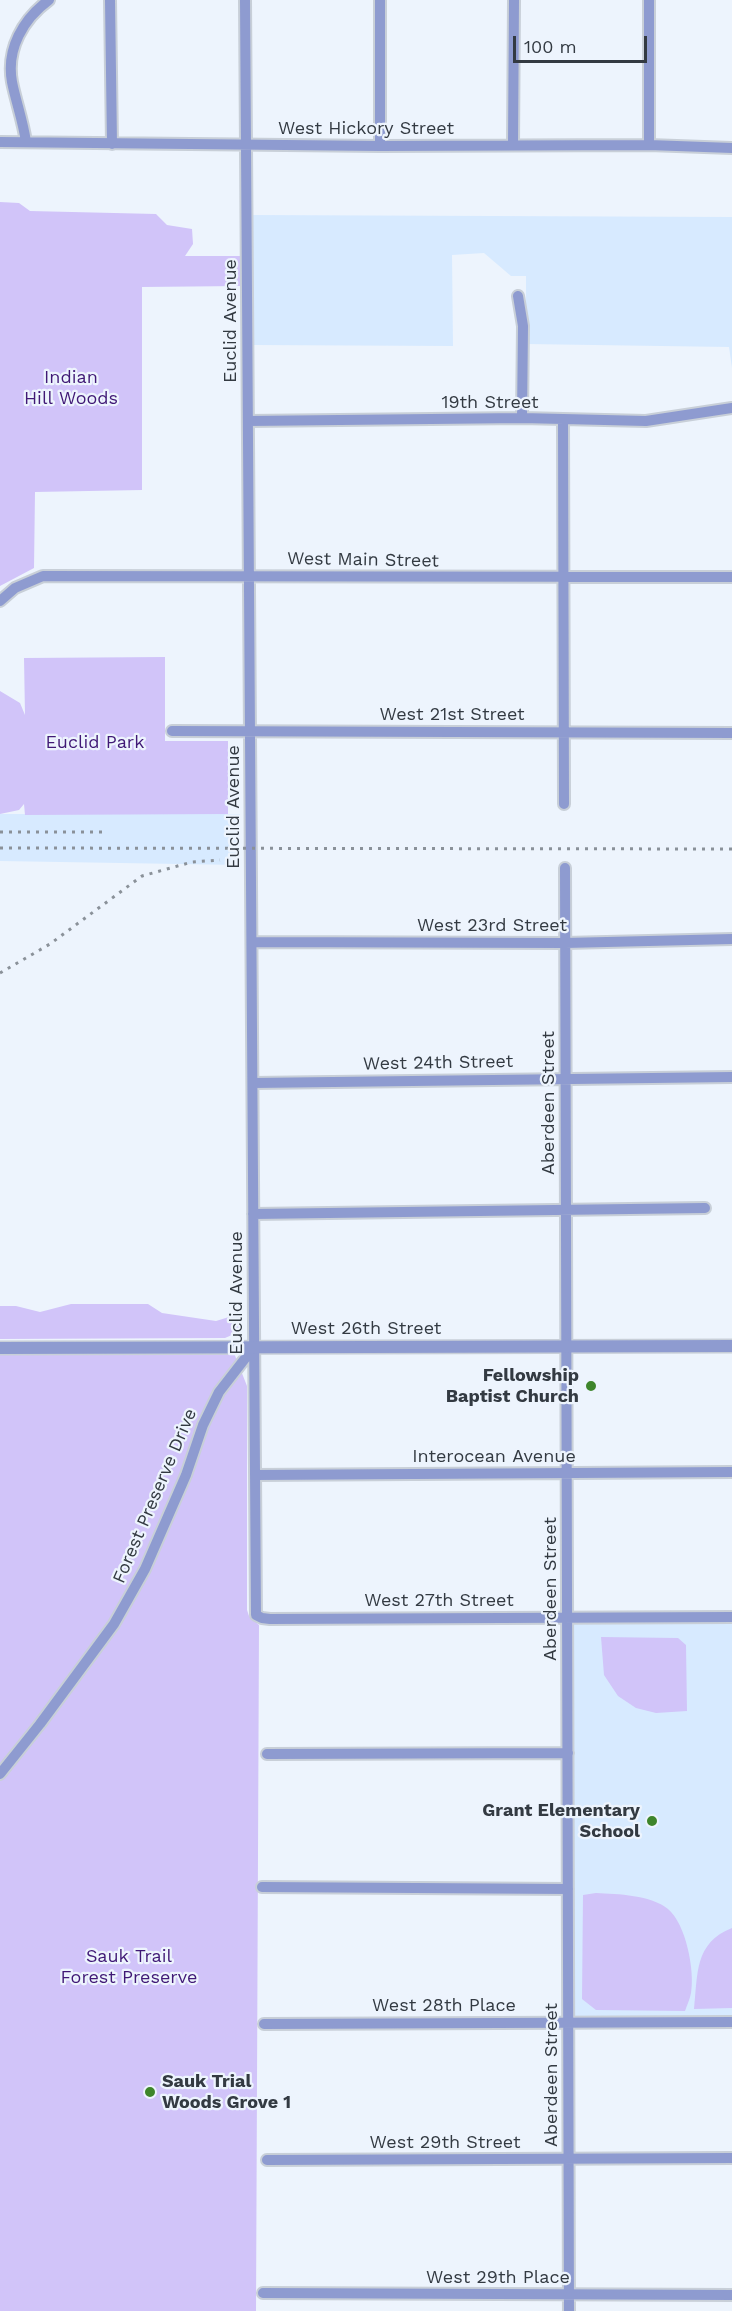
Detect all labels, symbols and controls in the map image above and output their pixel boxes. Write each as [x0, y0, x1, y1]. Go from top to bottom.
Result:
scale bar [516, 24, 650, 62]
text: 100 m [524, 36, 577, 57]
street label: West Hickory Street [278, 118, 454, 140]
street label: Euclid Avenue [220, 259, 242, 383]
park label: Indian Hill Woods [24, 367, 118, 410]
street label: 19th Street [441, 392, 539, 414]
street label: West Main Street [287, 548, 439, 572]
street label: West 21st Street [379, 704, 525, 726]
park label: Euclid Park [46, 732, 144, 754]
street label: Euclid Avenue [223, 745, 245, 869]
street label: West 23rd Street [417, 915, 567, 937]
street label: Aberdeen Street [538, 1031, 560, 1175]
street label: West 24th Street [363, 1051, 513, 1075]
street label: Euclid Avenue [226, 1231, 248, 1355]
street label: West 26th Street [291, 1318, 441, 1340]
place label: Fellowship Baptist Church [446, 1365, 579, 1408]
marker: Fellowship Baptist Church [584, 1379, 598, 1393]
street label: Forest Preserve Drive [108, 1405, 202, 1587]
street label: Interocean Avenue [412, 1446, 576, 1468]
street label: Aberdeen Street [540, 1517, 562, 1661]
street label: West 27th Street [364, 1590, 514, 1612]
place label: Grant Elementary School [482, 1800, 640, 1842]
marker: Grant Elementary School [645, 1814, 659, 1828]
park label: Sauk Trail Forest Preserve [61, 1946, 197, 1988]
street label: West 28th Place [372, 1995, 516, 2017]
street label: Aberdeen Street [541, 2003, 563, 2147]
place label: Sauk Trial Woods Grove 1 [162, 2071, 291, 2114]
marker: Sauk Trial Woods Grove 1 [143, 2085, 157, 2099]
street label: West 29th Street [370, 2132, 520, 2154]
street label: West 29th Place [426, 2267, 570, 2289]

